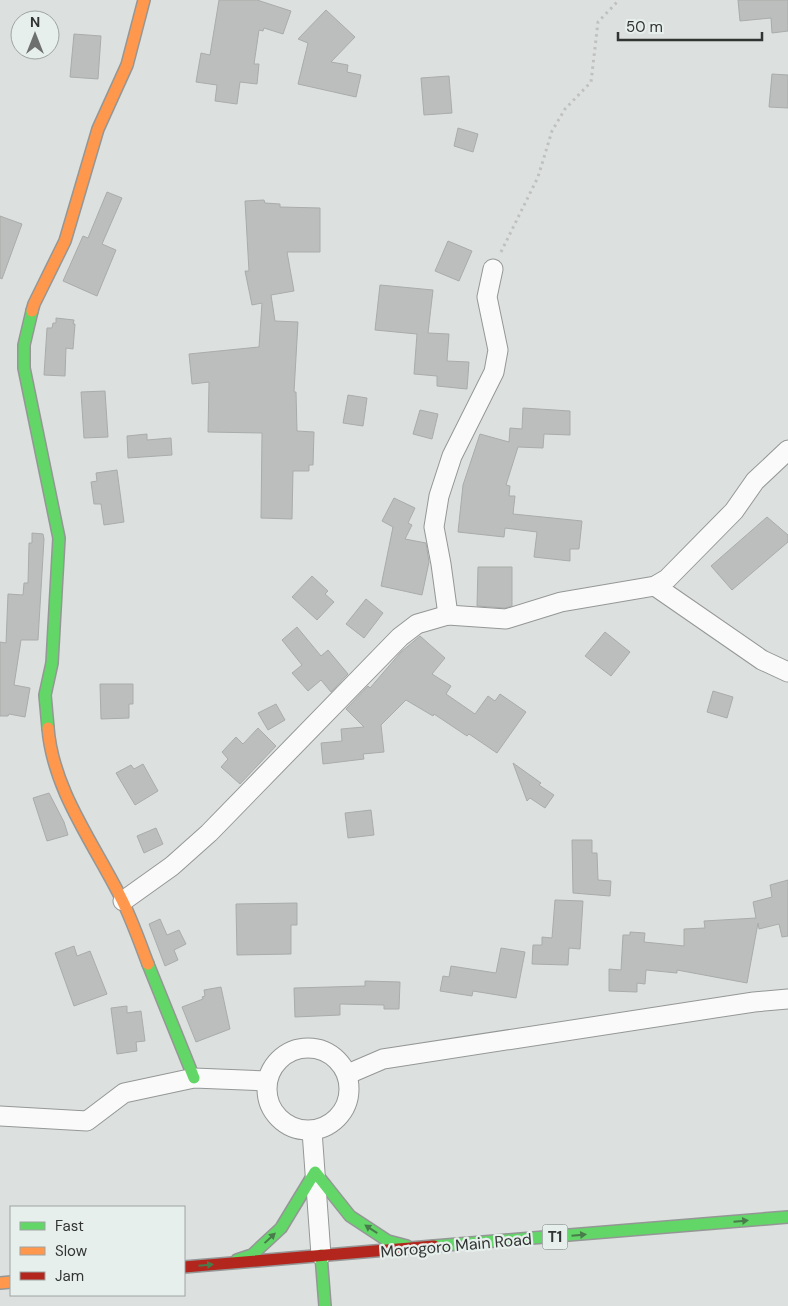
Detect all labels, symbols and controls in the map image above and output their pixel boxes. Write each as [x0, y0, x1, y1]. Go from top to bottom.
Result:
north arrow [10, 10, 60, 60]
scale bar [618, 10, 762, 42]
text: N [30, 13, 40, 31]
text: 50 m [626, 17, 663, 37]
legend [10, 1206, 185, 1296]
text: Fast [55, 1216, 84, 1236]
one-way arrow [733, 1217, 749, 1225]
road number: T1 [542, 1224, 568, 1250]
one-way arrow [364, 1225, 377, 1234]
street label: Morogoro Main Road [379, 1228, 533, 1263]
one-way arrow [571, 1230, 587, 1238]
one-way arrow [263, 1232, 275, 1244]
text: Slow [55, 1241, 88, 1261]
one-way arrow [199, 1261, 215, 1269]
text: Jam [55, 1266, 84, 1286]

